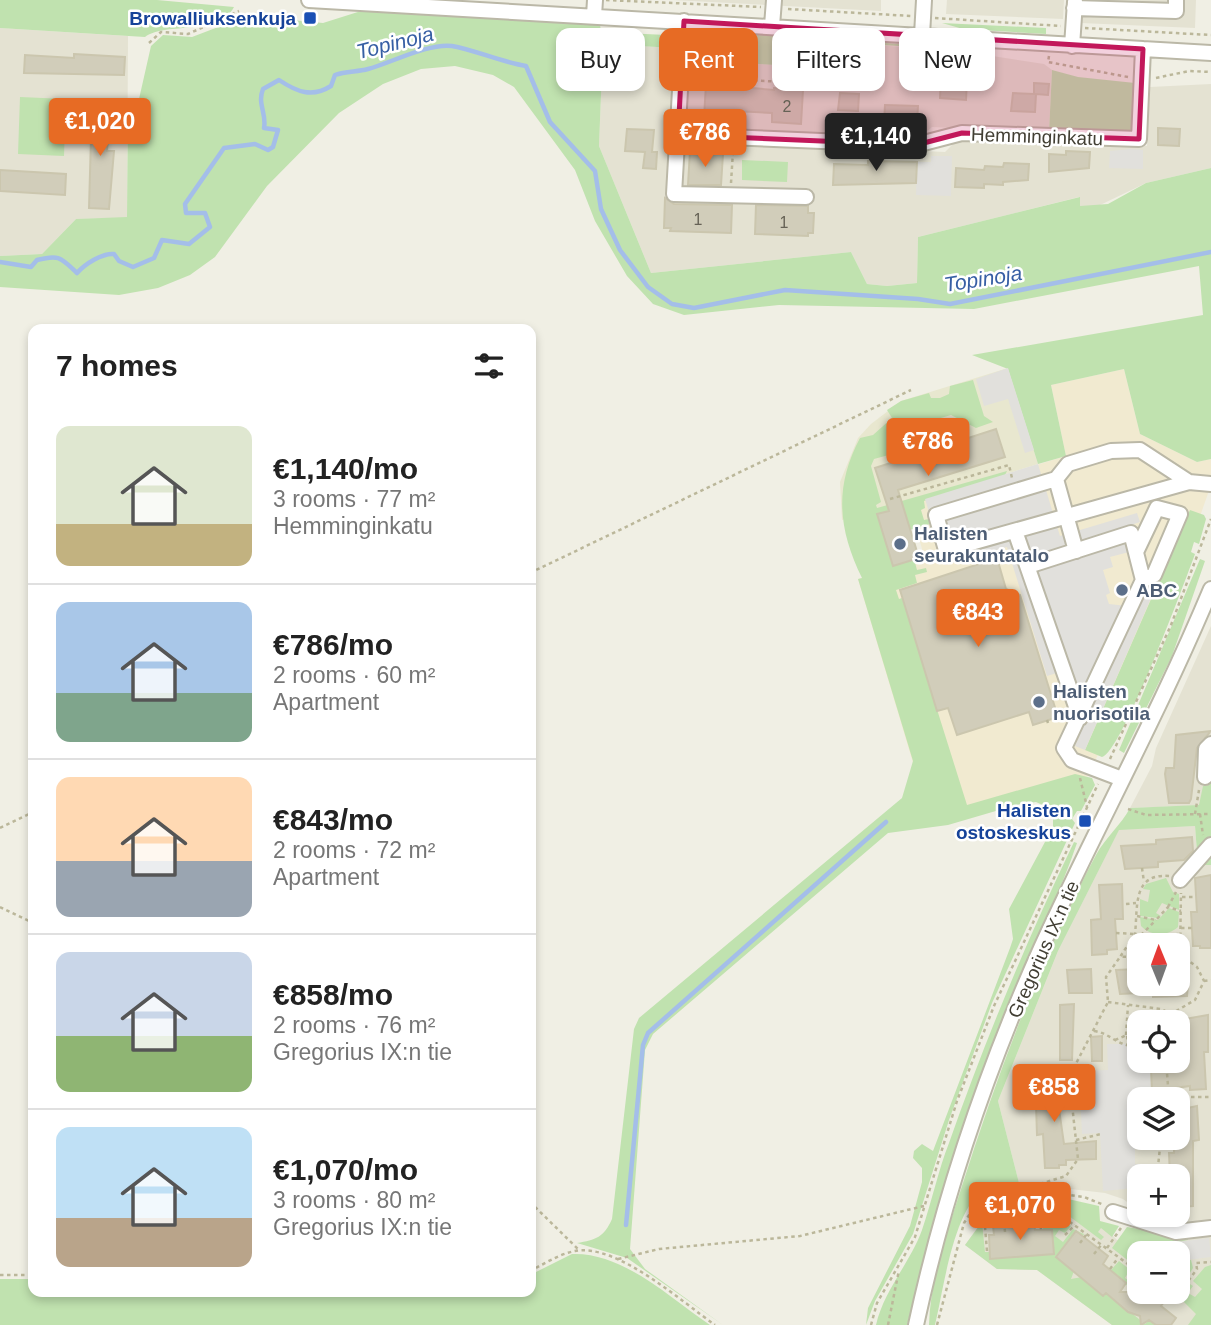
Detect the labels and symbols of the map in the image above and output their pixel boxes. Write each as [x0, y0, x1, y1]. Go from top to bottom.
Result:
place label: Browalliuksenkuja [129, 8, 296, 29]
marker: Browalliuksenkuja [302, 10, 318, 26]
water label: Topinoja [354, 22, 436, 63]
house number: 2 [783, 98, 792, 115]
pin: €1,020 [43, 99, 157, 158]
pin: €786 [664, 110, 746, 169]
pin: €1,140 [819, 114, 933, 173]
street label: Hemminginkatu [971, 124, 1103, 149]
house number: 1 [694, 211, 703, 228]
house number: 1 [780, 214, 789, 231]
water label: Topinoja [942, 261, 1024, 296]
pin: €786 [887, 419, 969, 478]
place label: Halisten seurakuntatalo [914, 523, 1049, 566]
marker: Halisten seurakuntatalo [892, 536, 908, 552]
place label: ABC [1136, 580, 1177, 601]
marker: ABC [1114, 582, 1130, 598]
pin: €843 [937, 590, 1019, 649]
place label: Halisten nuorisotila [1053, 681, 1151, 724]
marker: Halisten nuorisotila [1031, 694, 1047, 710]
place label: Halisten ostoskeskus [956, 800, 1071, 843]
marker: Halisten ostoskeskus [1077, 813, 1093, 829]
street label: Gregorius IX:n tie [1004, 877, 1083, 1021]
north arrow [1127, 933, 1190, 996]
pin: €858 [1013, 1064, 1095, 1124]
pin: €1,070 [963, 1182, 1077, 1242]

